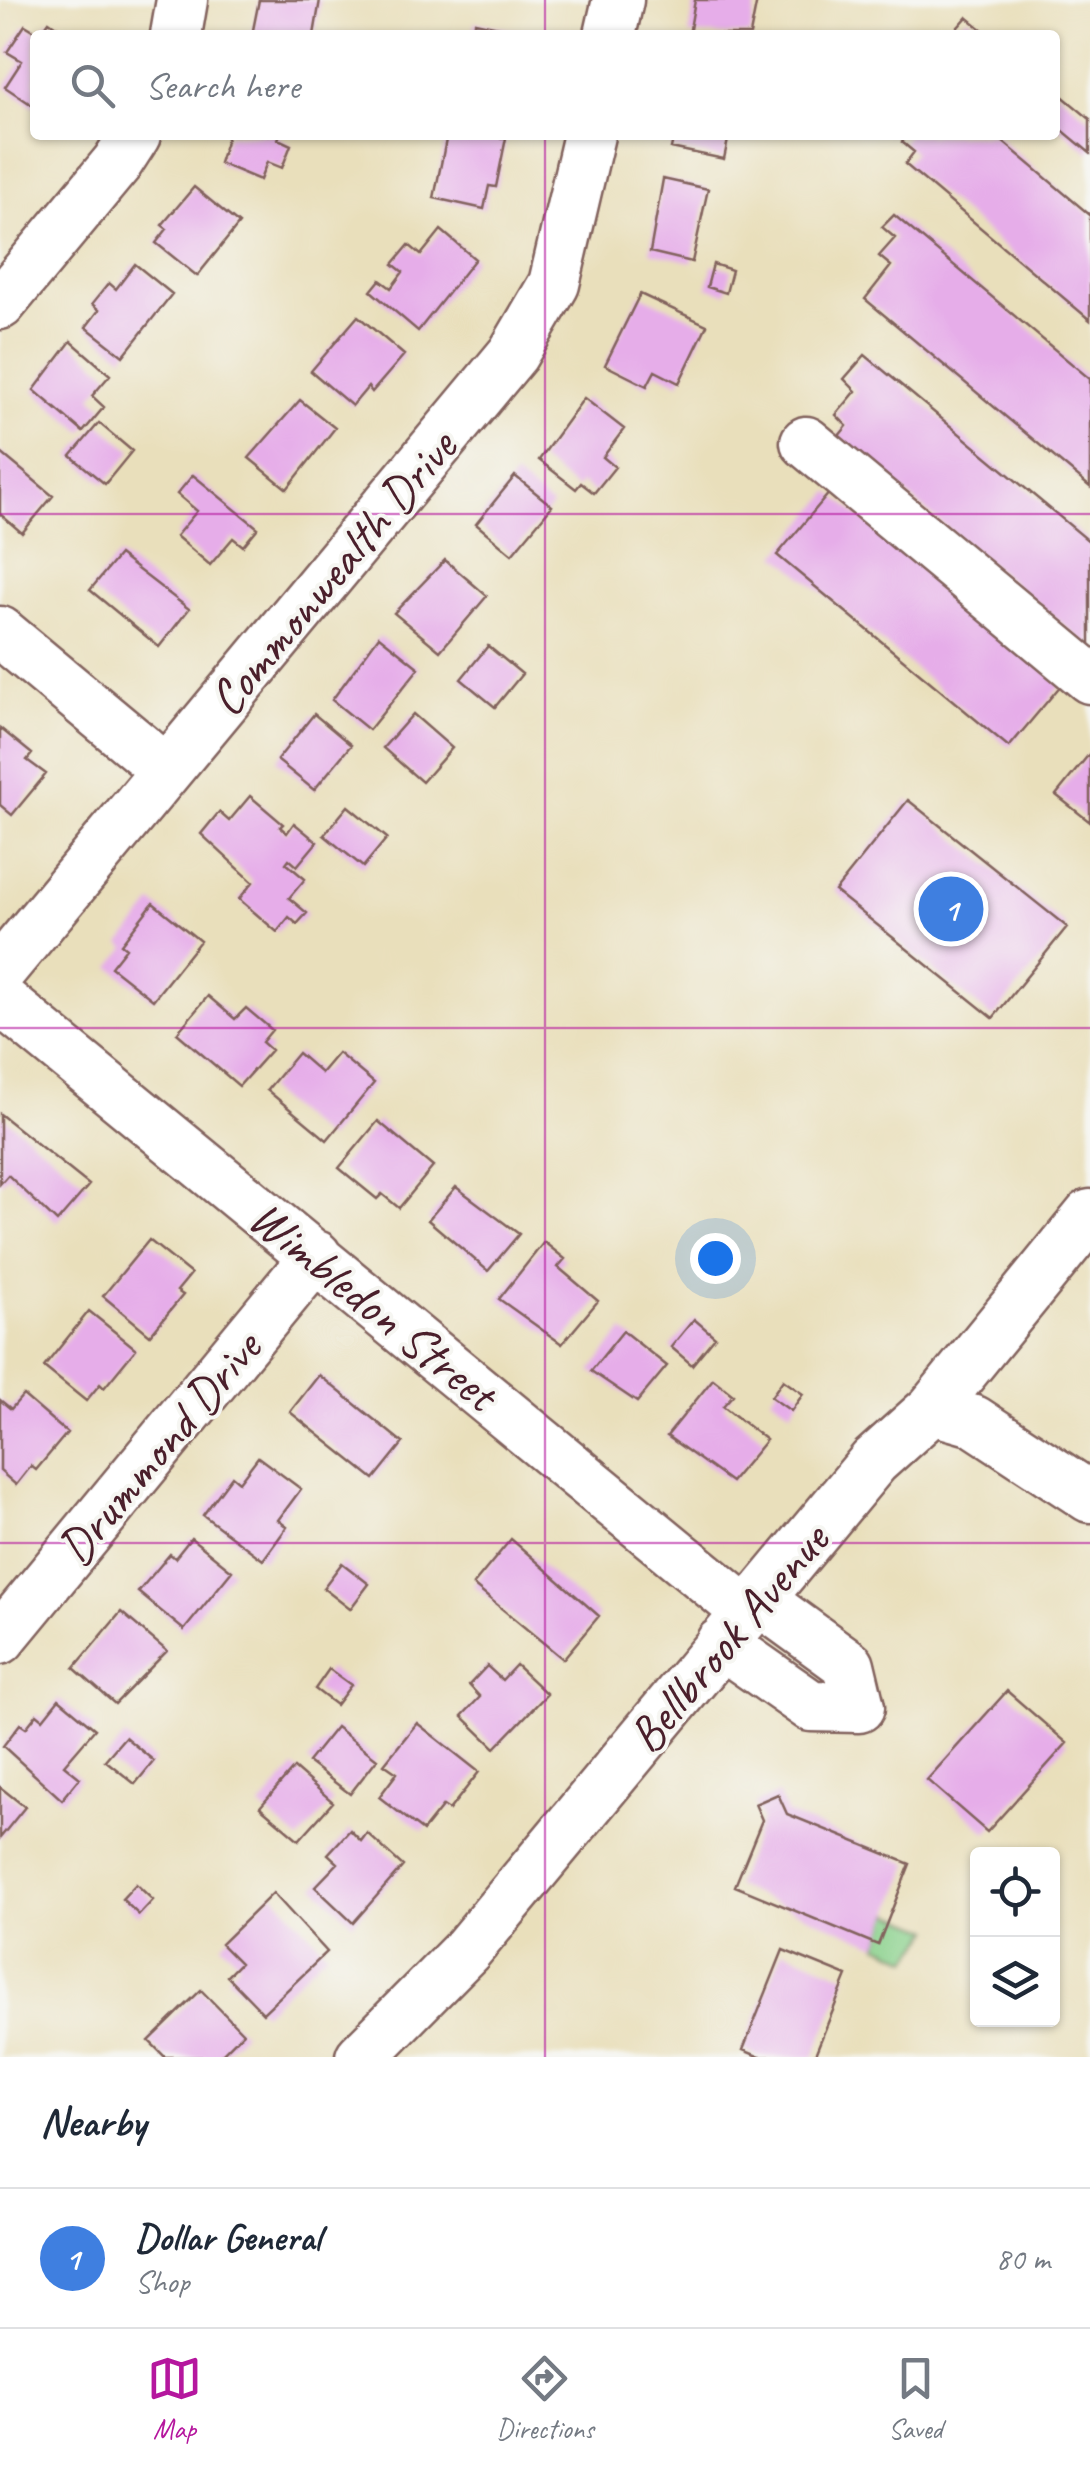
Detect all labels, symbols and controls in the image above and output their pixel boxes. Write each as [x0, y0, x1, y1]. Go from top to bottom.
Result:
search box [30, 30, 1060, 140]
icon: search [65, 58, 120, 113]
text: Search here [145, 62, 300, 109]
street label: Commonwealth Drive [194, 415, 472, 729]
pin: 1 [918, 872, 984, 946]
street label: Wimbledon Street [236, 1186, 513, 1427]
your location [690, 1233, 741, 1284]
street label: Drummond Drive [43, 1316, 277, 1578]
street label: Bellbrook Avenue [614, 1508, 844, 1766]
map controls [970, 1847, 1060, 2027]
button: locate [970, 1847, 1060, 1937]
button: layers [970, 1937, 1060, 2027]
text: Nearby [40, 2096, 146, 2149]
text: Dollar General [135, 2214, 321, 2261]
text: 1 [65, 2238, 80, 2279]
text: 80 m [996, 2238, 1050, 2279]
text: Shop [135, 2261, 189, 2302]
tab: Map [147, 2351, 202, 2446]
tab: Directions [496, 2351, 594, 2446]
tab: Saved [888, 2351, 943, 2446]

